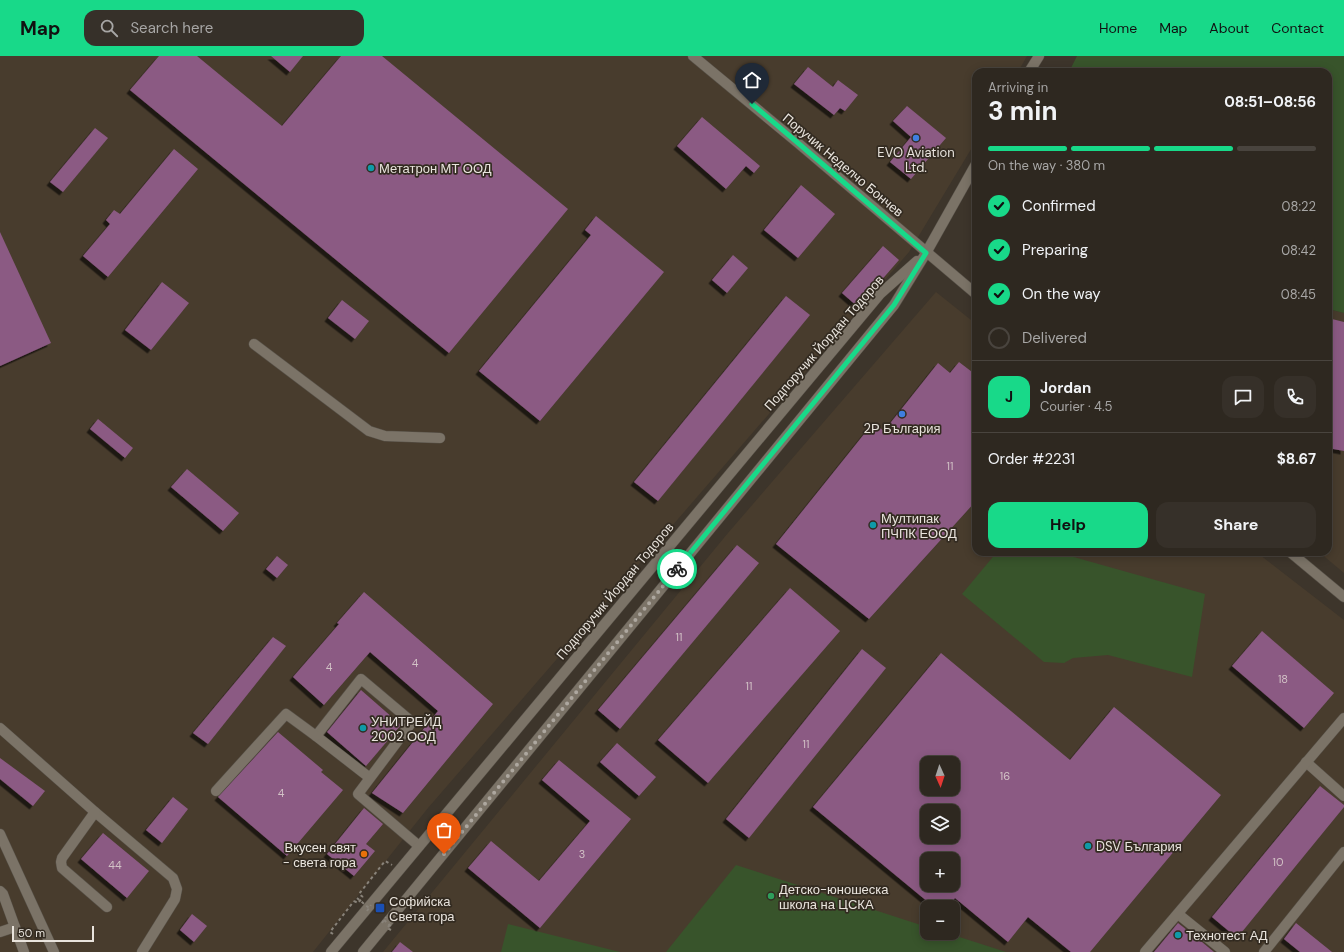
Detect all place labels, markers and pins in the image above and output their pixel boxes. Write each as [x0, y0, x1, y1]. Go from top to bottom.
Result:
pin [735, 63, 769, 104]
marker: EVO Aviation Ltd. [911, 133, 921, 143]
place label: EVO Aviation Ltd. [877, 144, 955, 176]
place label: Метатрон МТ ООД [379, 160, 492, 177]
marker: Метатрон МТ ООД [366, 163, 376, 173]
marker: 2Р България [897, 409, 907, 419]
place label: 2Р България [863, 420, 941, 437]
place label: Мултипак ПЧПК ЕООД [881, 510, 957, 542]
marker: Мултипак ПЧПК ЕООД [868, 520, 878, 530]
place label: УНИТРЕЙД 2002 ООД [371, 713, 442, 745]
marker: УНИТРЕЙД 2002 ООД [358, 723, 368, 733]
pin [427, 813, 461, 854]
place label: DSV България [1096, 838, 1182, 855]
place label: Вкусен свят - света гора [283, 839, 357, 871]
marker: DSV България [1083, 841, 1093, 851]
marker: Вкусен свят - света гора [359, 849, 369, 859]
place label: Детско-юношеска школа на ЦСКА [779, 881, 889, 913]
marker: Детско-юношеска школа на ЦСКА [766, 891, 776, 901]
place label: Софийска Света гора [389, 893, 455, 925]
marker: Софийска Света гора [374, 902, 386, 914]
place label: Технотест АД [1186, 927, 1268, 944]
marker: Технотест АД [1173, 930, 1183, 940]

